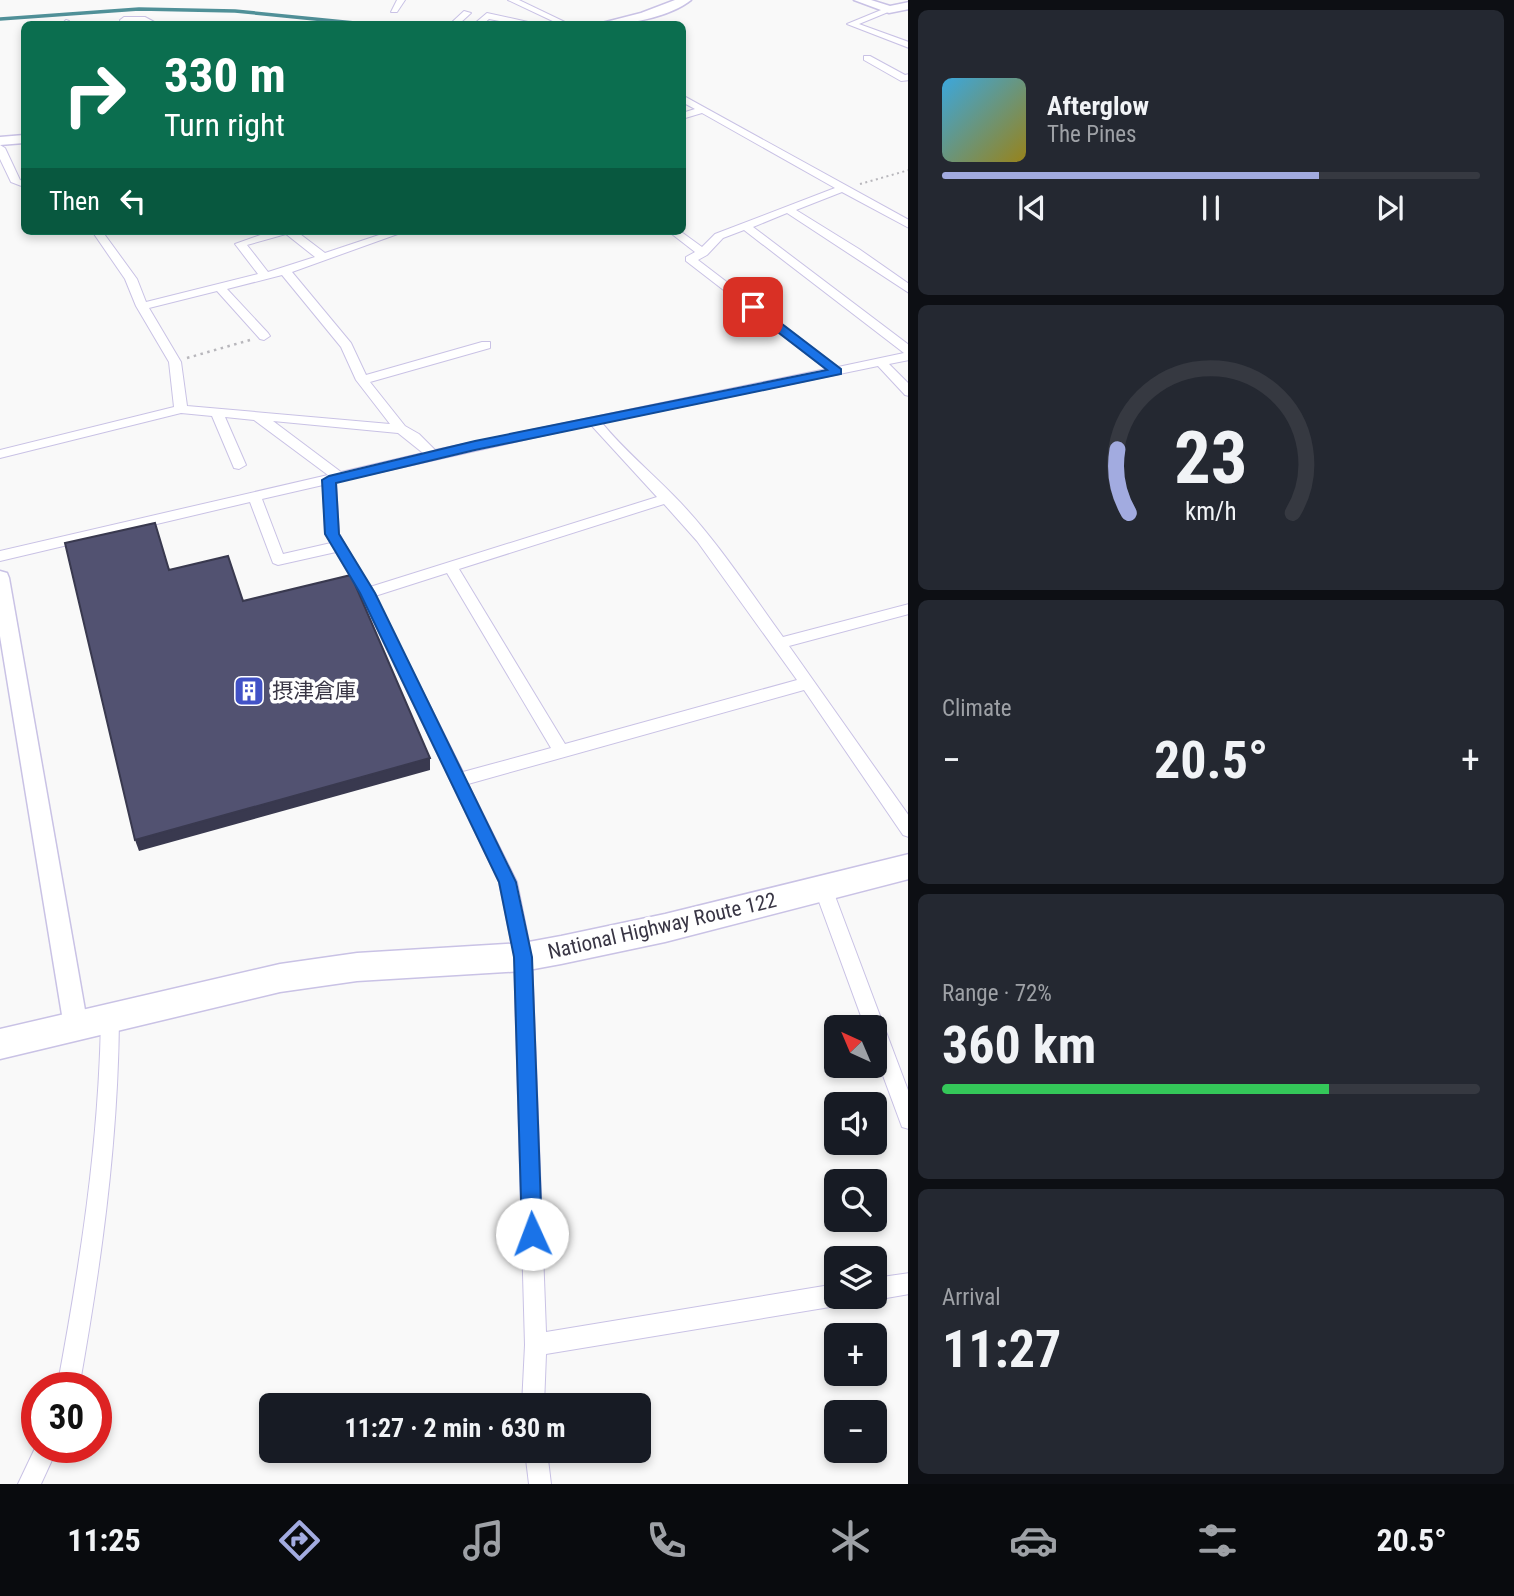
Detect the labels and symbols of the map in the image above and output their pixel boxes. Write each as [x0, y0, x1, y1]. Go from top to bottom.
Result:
pin [723, 277, 783, 337]
building icon: 摂津倉庫 [232, 674, 266, 708]
place label: 摂津倉庫 [272, 679, 356, 703]
street label: National Highway Route 122 [545, 888, 779, 964]
north arrow [824, 1015, 887, 1078]
position arrow [495, 1197, 569, 1271]
speed limit sign: 30 [21, 1372, 112, 1463]

